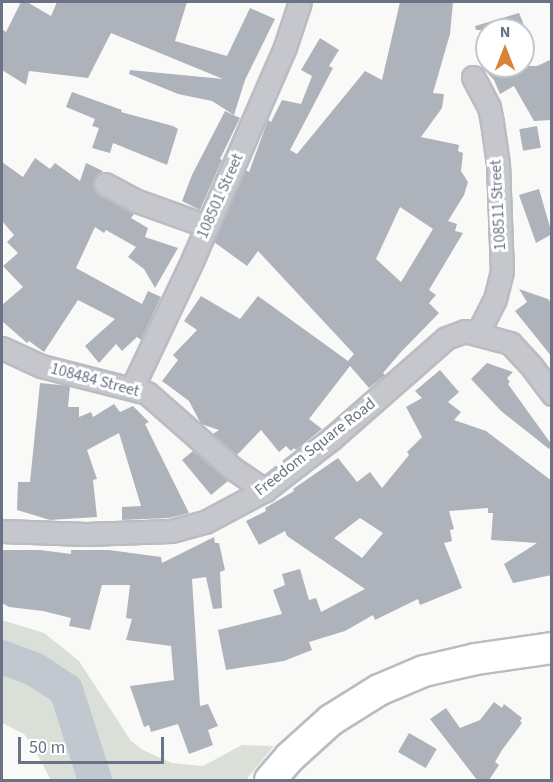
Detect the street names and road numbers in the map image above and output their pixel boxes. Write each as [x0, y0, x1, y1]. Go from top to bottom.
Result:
street label: 108501 Street [193, 151, 247, 241]
street label: 108511 Street [486, 159, 510, 251]
street label: 108484 Street [49, 359, 141, 401]
street label: Freedom Square Road [251, 394, 379, 500]

